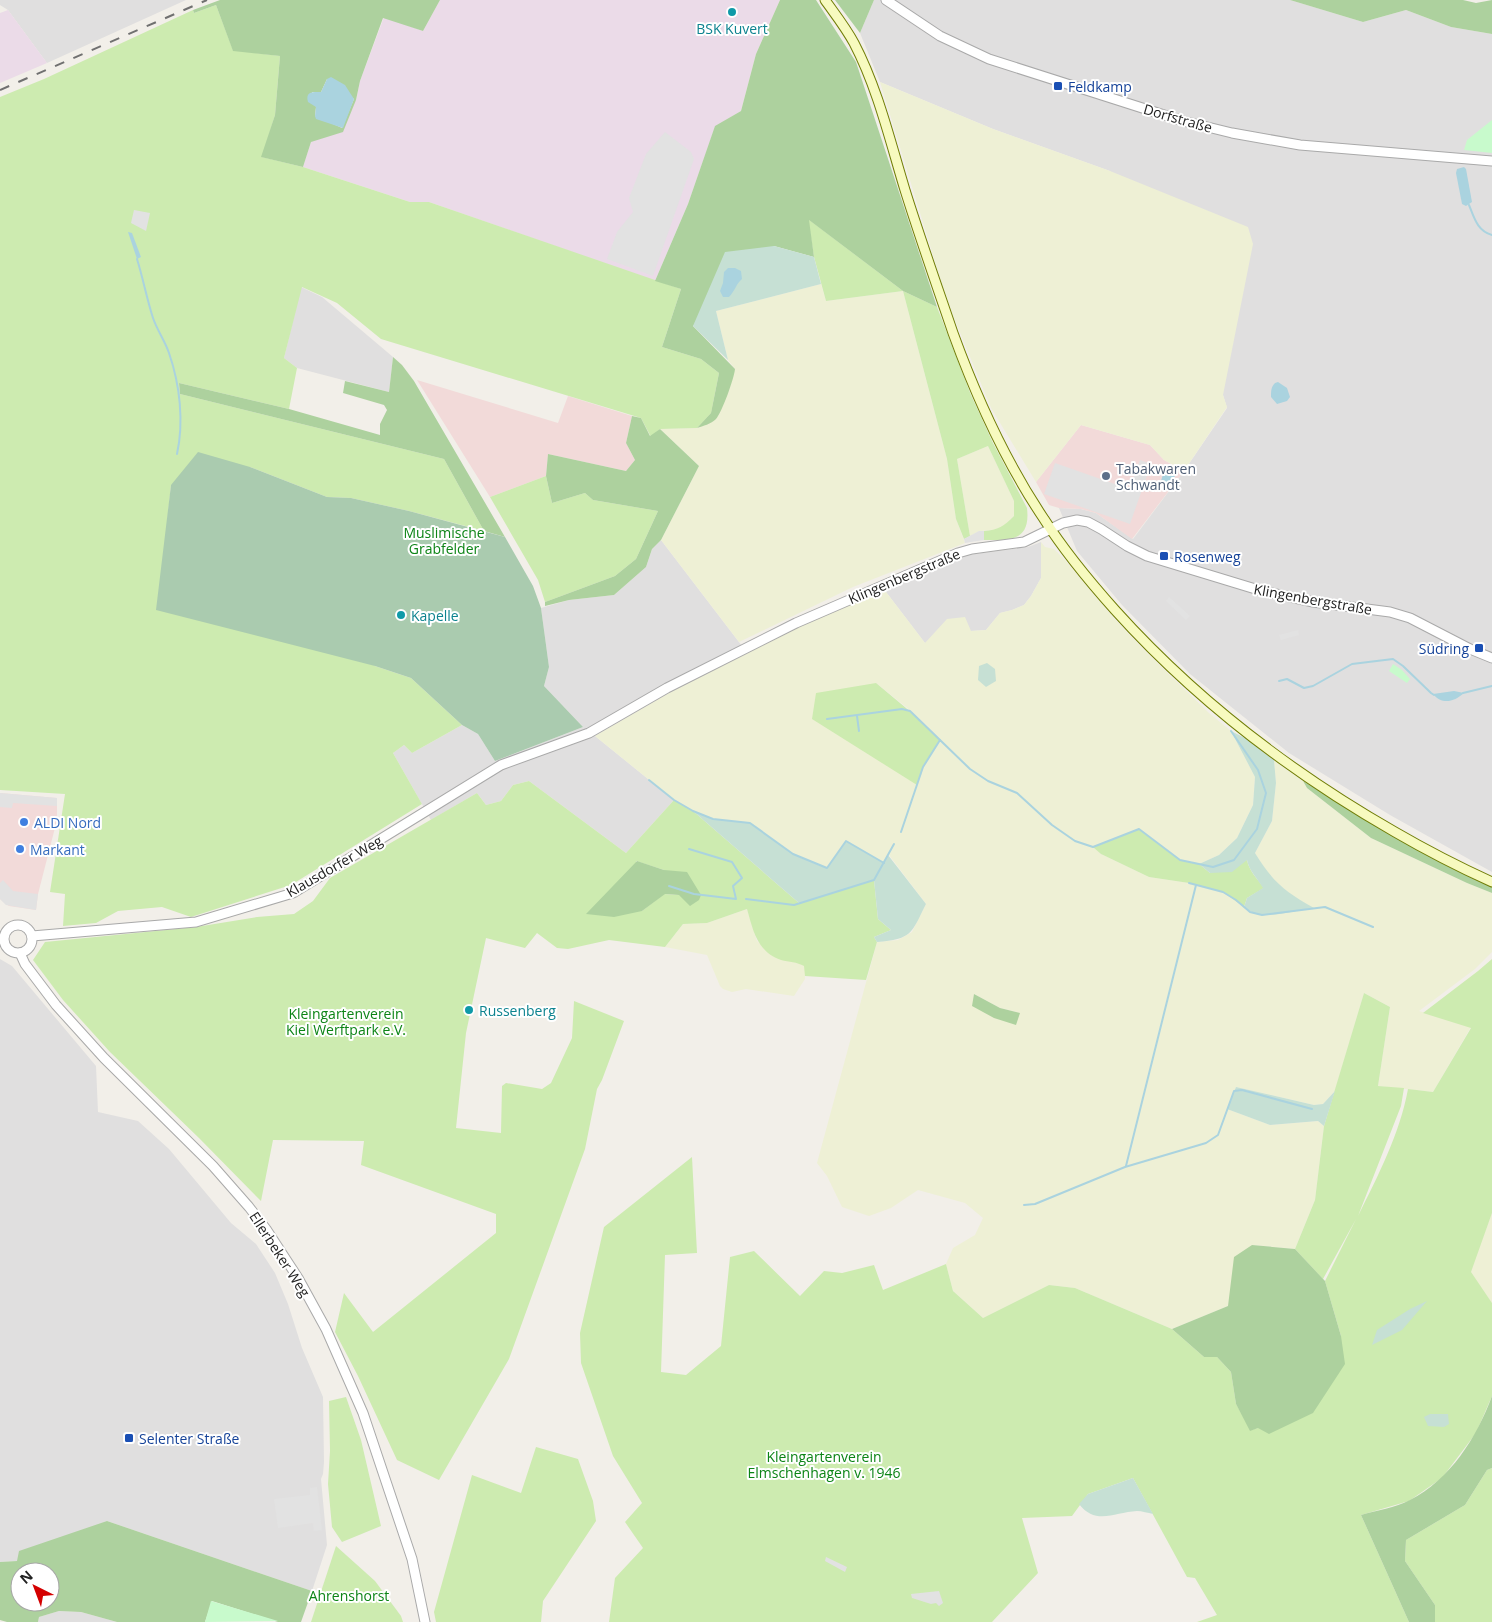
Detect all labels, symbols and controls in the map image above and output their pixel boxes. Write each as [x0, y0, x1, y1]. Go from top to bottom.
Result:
marker: BSK Kuvert [726, 6, 738, 18]
place label: BSK Kuvert [696, 19, 768, 38]
place label: Feldkamp [1068, 77, 1132, 96]
marker: Feldkamp [1052, 80, 1064, 92]
street label: Dorfstraße [1141, 99, 1215, 137]
place label: Tabakwaren Schwandt [1116, 459, 1196, 494]
marker: Tabakwaren Schwandt [1100, 470, 1112, 482]
park label: Muslimische Grabfelder [403, 523, 485, 558]
street label: Klingenbergstraße [845, 544, 963, 608]
place label: Rosenweg [1174, 547, 1241, 566]
marker: Rosenweg [1158, 550, 1170, 562]
street label: Klingenbergstraße [1252, 579, 1374, 619]
place label: Kapelle [411, 606, 459, 625]
marker: Kapelle [395, 609, 407, 621]
place label: Südring [1419, 639, 1469, 658]
marker: Südring [1473, 642, 1485, 654]
place label: ALDI Nord [34, 813, 101, 832]
marker: ALDI Nord [18, 816, 30, 828]
street label: Klausdorfer Weg [282, 831, 386, 901]
place label: Markant [30, 840, 85, 859]
marker: Markant [14, 843, 26, 855]
place label: Russenberg [479, 1001, 556, 1020]
park label: Kleingartenverein Kiel Werftpark e.V. [286, 1004, 406, 1039]
marker: Russenberg [463, 1004, 475, 1016]
street label: Ellerbeker Weg [245, 1208, 315, 1301]
place label: Selenter Straße [139, 1429, 240, 1448]
marker: Selenter Straße [123, 1432, 135, 1444]
park label: Kleingartenverein Elmschenhagen v. 1946 [747, 1447, 901, 1482]
north arrow [10, 1562, 60, 1612]
text: N [15, 1566, 37, 1588]
park label: Ahrenshorst [309, 1586, 389, 1605]

